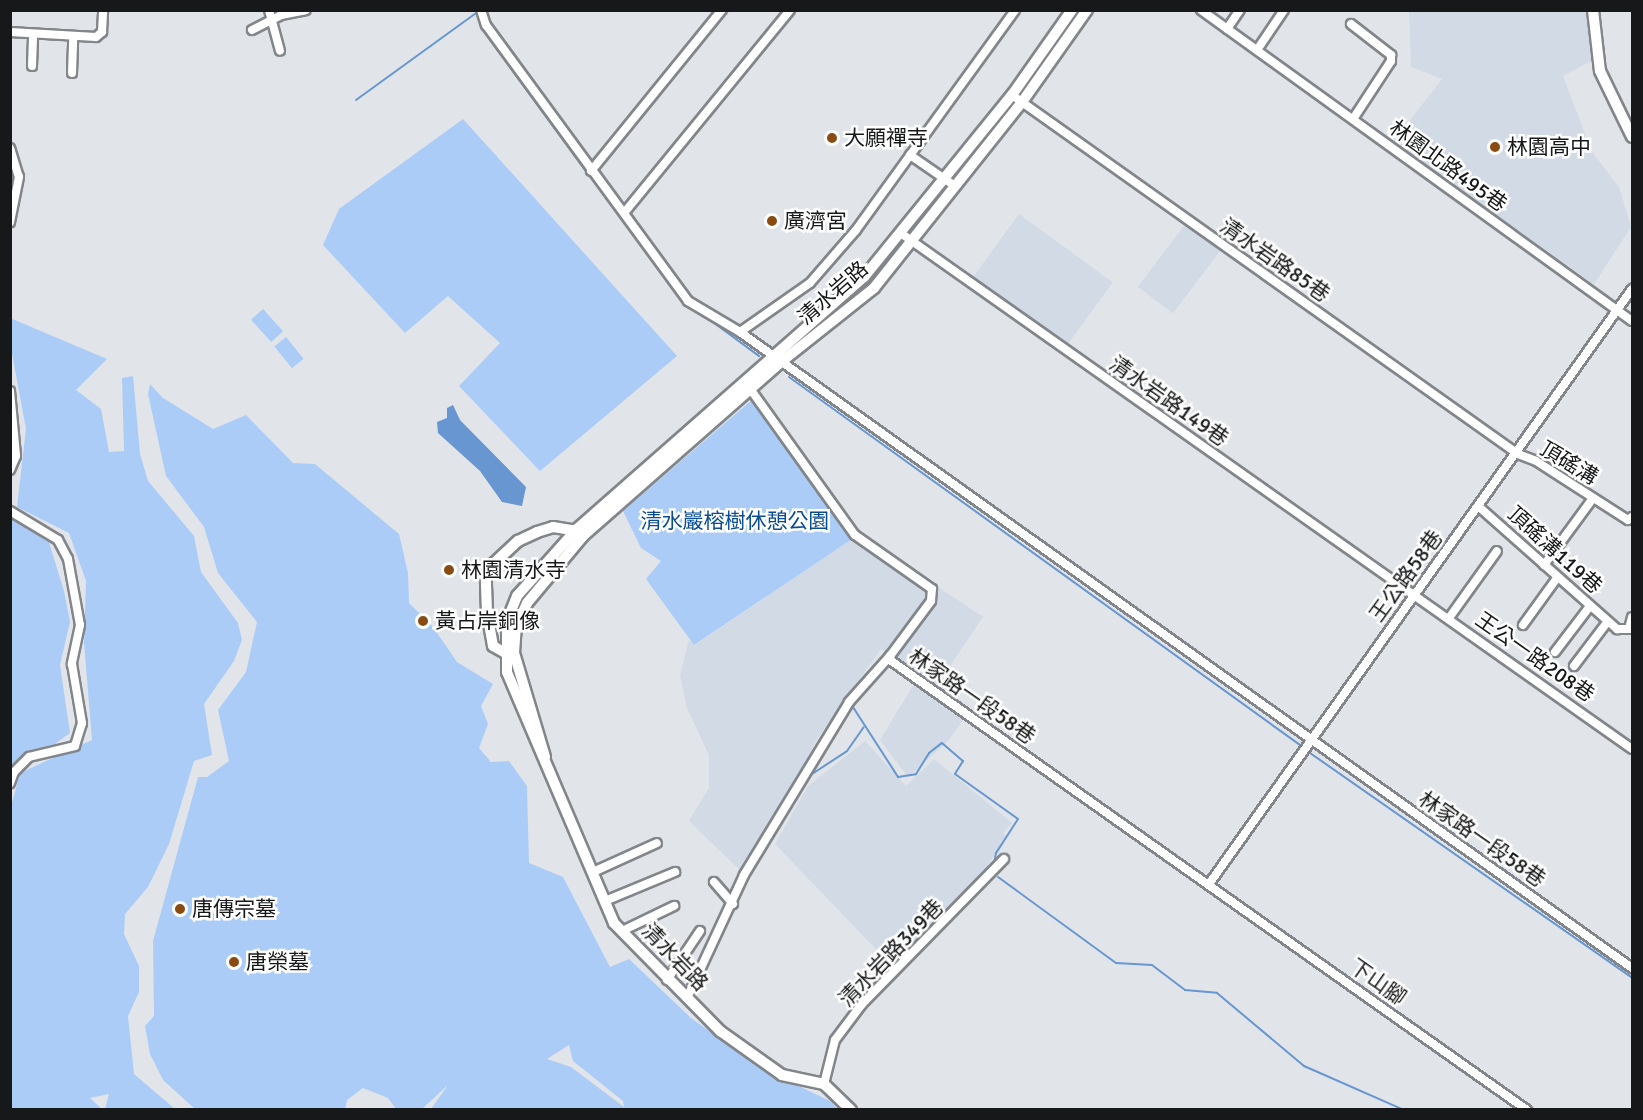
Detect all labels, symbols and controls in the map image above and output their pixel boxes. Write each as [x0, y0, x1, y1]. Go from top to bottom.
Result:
street label: 林園北路495巷 [1384, 115, 1512, 217]
place label: 大願禪寺 [844, 125, 928, 151]
marker: 大願禪寺 [825, 131, 839, 145]
place label: 林園高中 [1507, 134, 1591, 160]
marker: 林園高中 [1488, 140, 1502, 154]
place label: 廣濟宮 [784, 208, 847, 234]
street label: 清水岩路85巷 [1215, 213, 1335, 307]
marker: 廣濟宮 [765, 214, 779, 228]
street label: 清水岩路 [793, 256, 873, 330]
street label: 清水岩路149巷 [1105, 351, 1233, 451]
street label: 頂磘溝 [1536, 436, 1602, 490]
street label: 頂磘溝119巷 [1503, 501, 1607, 599]
park label: 清水巖榕樹休憩公園 [641, 508, 829, 534]
street label: 王公路58巷 [1364, 525, 1448, 627]
place label: 林園清水寺 [461, 557, 566, 583]
marker: 林園清水寺 [442, 563, 456, 577]
street label: 王公一路208巷 [1471, 607, 1599, 707]
place label: 黃占岸銅像 [435, 608, 540, 634]
marker: 黃占岸銅像 [416, 614, 430, 628]
street label: 林家路一段58巷 [904, 643, 1040, 749]
street label: 林家路一段58巷 [1414, 786, 1550, 892]
street label: 清水岩路349巷 [834, 894, 948, 1012]
place label: 唐傳宗墓 [192, 896, 276, 922]
marker: 唐傳宗墓 [173, 902, 187, 916]
street label: 清水岩路 [637, 918, 713, 996]
place label: 唐榮墓 [246, 949, 309, 975]
street label: 下山腳 [1345, 954, 1411, 1010]
marker: 唐榮墓 [227, 955, 241, 969]

